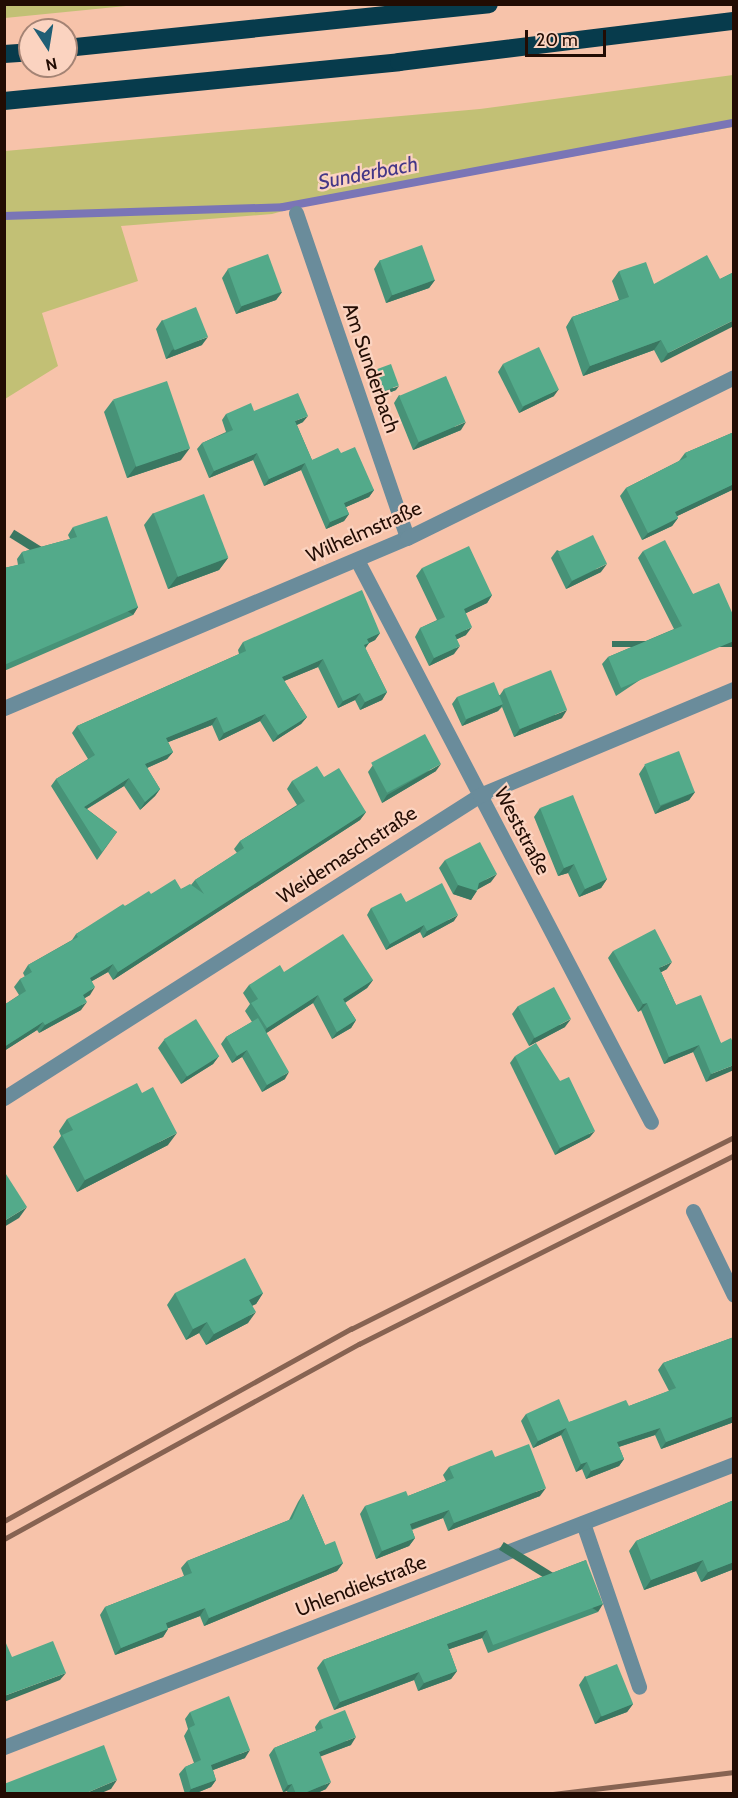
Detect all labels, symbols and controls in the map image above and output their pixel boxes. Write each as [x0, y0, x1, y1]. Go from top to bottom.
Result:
north arrow [18, 18, 78, 78]
scale bar [528, 18, 609, 56]
text: 20 m [536, 29, 578, 51]
text: N [44, 54, 59, 75]
water label: Sunderbach [316, 151, 420, 195]
street label: Am Sunderbach [338, 300, 404, 436]
street label: Wilhelmstraße [303, 496, 425, 568]
street label: Weststraße [489, 783, 555, 879]
street label: Weidemaschstraße [273, 801, 421, 909]
street label: Uhlendiekstraße [292, 1550, 430, 1622]

